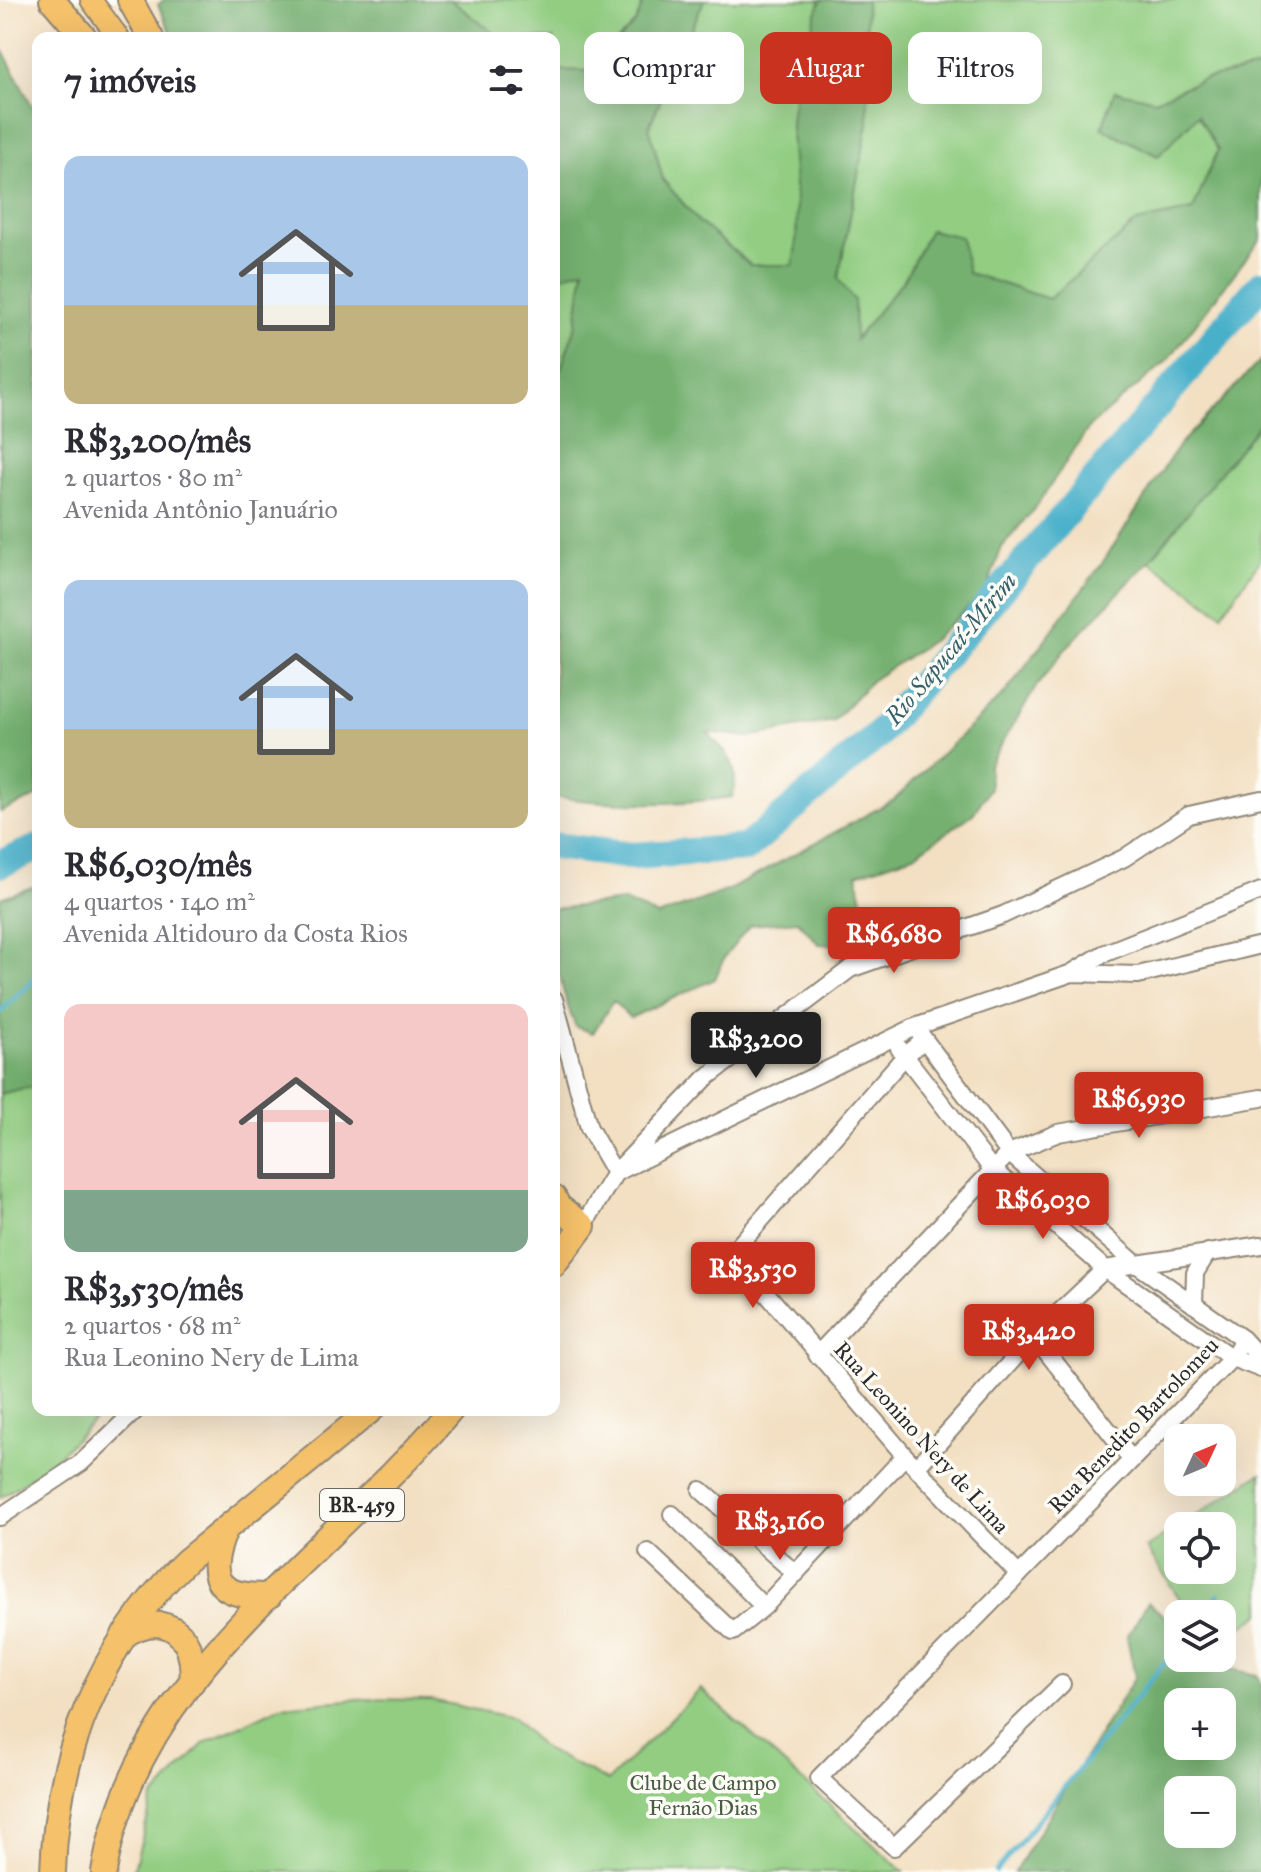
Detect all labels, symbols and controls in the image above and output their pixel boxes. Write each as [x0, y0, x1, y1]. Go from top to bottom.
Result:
chip: Comprar [584, 32, 744, 104]
chip: Alugar [760, 32, 892, 104]
chip: Filtros [908, 32, 1042, 104]
icon: filters [484, 58, 528, 102]
text: 7 imóveis [64, 60, 196, 101]
icon: home [224, 208, 368, 352]
text: R$3,200/mês [64, 420, 251, 461]
text: 2 quartos · 80 m² [64, 461, 242, 493]
text: Avenida Antônio Januário [64, 493, 338, 525]
water label: Rio Sapucaí-Mirim [878, 567, 1023, 732]
icon: home [224, 632, 368, 776]
text: R$6,030/mês [64, 844, 252, 885]
text: 4 quartos · 140 m² [64, 885, 255, 917]
pin: R$6,680 [820, 907, 968, 975]
text: Avenida Altidouro da Costa Rios [64, 917, 408, 949]
text: R$6,680 [846, 917, 942, 949]
pin: R$3,200 [682, 1012, 830, 1080]
text: R$3,200 [709, 1022, 803, 1054]
icon: home [224, 1056, 368, 1200]
pin: R$6,930 [1065, 1072, 1213, 1140]
text: R$6,930 [1092, 1082, 1186, 1114]
pin: R$6,030 [969, 1173, 1117, 1241]
text: R$6,030 [996, 1183, 1090, 1215]
pin: R$3,530 [679, 1242, 827, 1310]
text: R$3,530 [709, 1252, 797, 1284]
text: R$3,530/mês [64, 1268, 243, 1309]
pin: R$3,420 [955, 1304, 1103, 1372]
text: 2 quartos · 68 m² [64, 1309, 240, 1341]
text: R$3,420 [982, 1314, 1076, 1346]
street label: Rua Benedito Bartolomeu [1042, 1332, 1225, 1519]
street label: Rua Leonino Nery de Lima [828, 1336, 1016, 1540]
text: Rua Leonino Nery de Lima [64, 1341, 359, 1373]
north arrow [1164, 1424, 1236, 1496]
map controls [1164, 1424, 1236, 1848]
road number: BR-459 [320, 1489, 404, 1521]
pin: R$3,160 [706, 1494, 854, 1562]
text: R$3,160 [735, 1504, 825, 1536]
button: locate [1164, 1512, 1236, 1584]
button: layers [1164, 1600, 1236, 1672]
button: + [1164, 1688, 1236, 1760]
park label: Clube de Campo Fernão Dias [629, 1769, 777, 1821]
button: − [1164, 1776, 1236, 1848]

